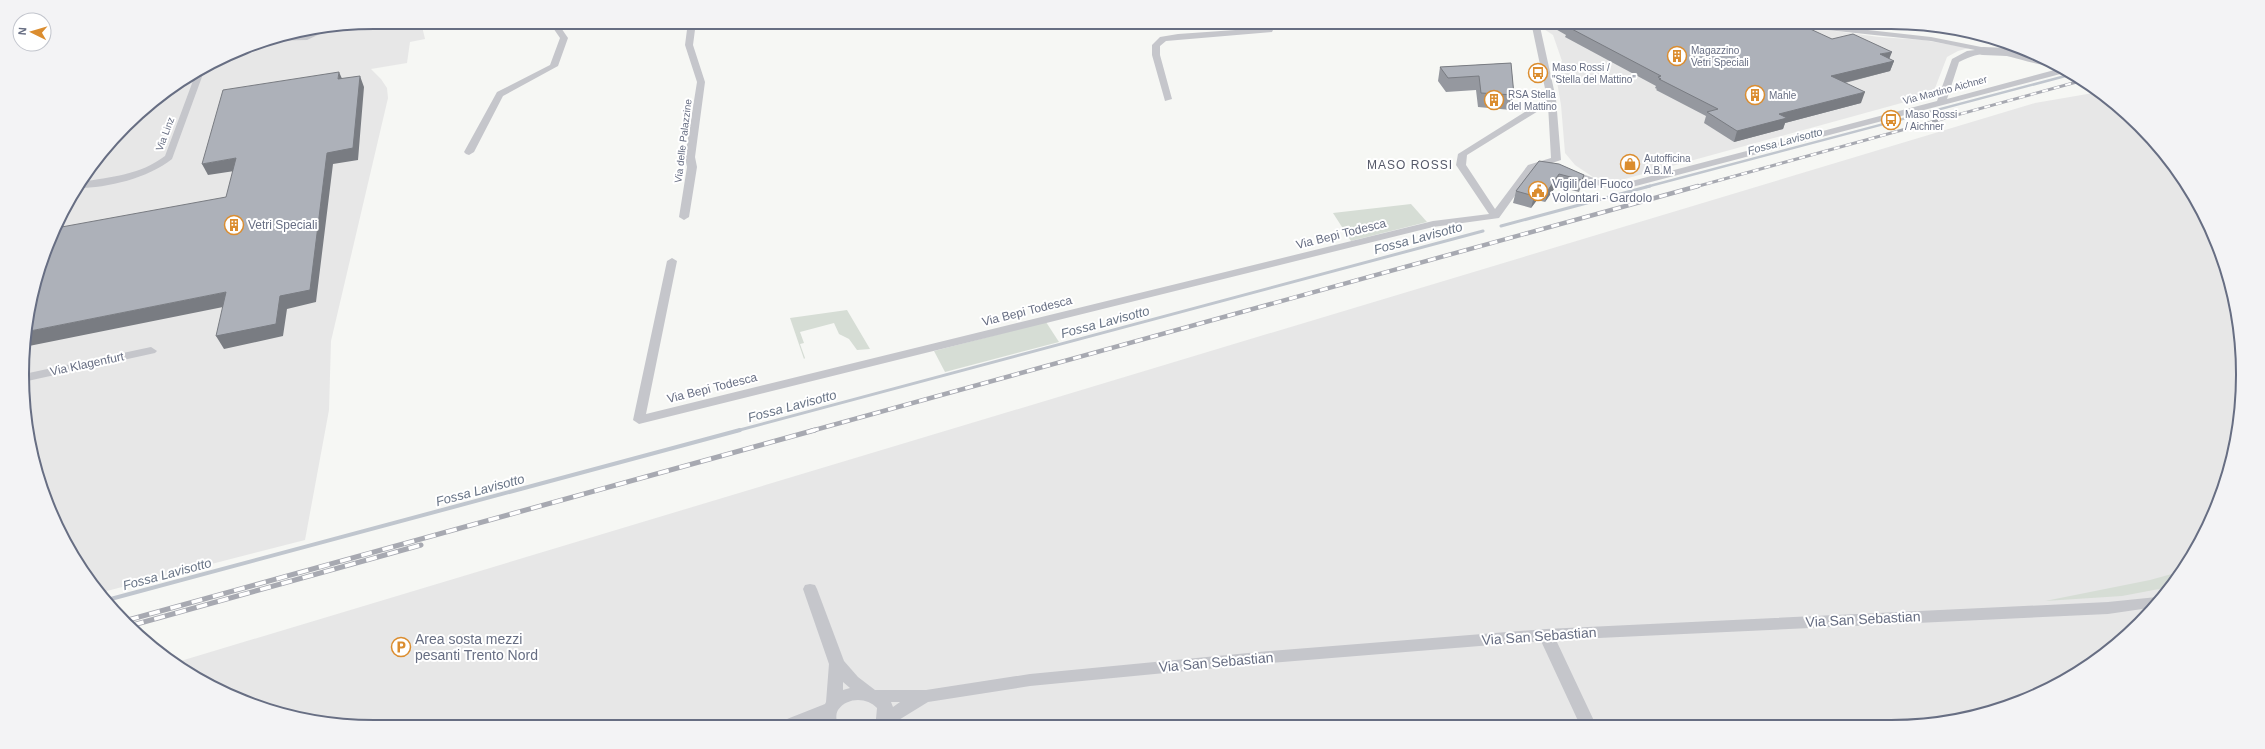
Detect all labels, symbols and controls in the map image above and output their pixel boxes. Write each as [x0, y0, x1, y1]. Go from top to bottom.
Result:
north arrow [12, 12, 52, 52]
text: N [16, 27, 28, 36]
building icon: Magazzino Vetri Speciali [1666, 45, 1688, 67]
place label: Magazzino Vetri Speciali [1691, 45, 1749, 68]
bus stop icon: Maso Rossi / "Stella del Mattino" [1527, 62, 1549, 84]
place label: Maso Rossi / "Stella del Mattino" [1552, 62, 1636, 85]
street label: Via Martino Aichner [1902, 73, 1989, 107]
building icon: Mahle [1744, 84, 1766, 106]
building icon: RSA Stella del Mattino [1483, 89, 1505, 111]
place label: RSA Stella del Mattino [1508, 89, 1557, 112]
place label: Mahle [1769, 90, 1797, 101]
street label: Via delle Palazzine [672, 98, 694, 184]
bus stop icon: Maso Rossi / Aichner [1880, 109, 1902, 131]
place label: Maso Rossi / Aichner [1905, 109, 1957, 132]
street label: Via Linz [154, 116, 176, 152]
water label: Fossa Lavisotto [1746, 125, 1824, 157]
shop icon: Autofficina A.B.M. [1619, 153, 1641, 175]
place label: Autofficina A.B.M. [1644, 153, 1691, 176]
district label: MASO ROSSI [1367, 158, 1453, 172]
place label: Vigili del Fuoco Volontari - Gardolo [1552, 177, 1652, 205]
public building icon: Vigili del Fuoco Volontari - Gardolo [1527, 180, 1549, 202]
building icon: Vetri Speciali [223, 214, 245, 236]
street label: Via Bepi Todesca [1295, 216, 1388, 252]
place label: Vetri Speciali [248, 218, 317, 232]
water label: Fossa Lavisotto [1372, 219, 1464, 257]
street label: Via Bepi Todesca [981, 293, 1074, 329]
water label: Fossa Lavisotto [1059, 303, 1151, 341]
street label: Via Klagenfurt [49, 349, 126, 379]
street label: Via Bepi Todesca [666, 370, 759, 406]
water label: Fossa Lavisotto [746, 387, 838, 425]
water label: Fossa Lavisotto [434, 471, 526, 509]
water label: Fossa Lavisotto [121, 555, 213, 593]
street label: Via San Sebastian [1805, 608, 1921, 630]
street label: Via San Sebastian [1481, 624, 1597, 648]
place label: Area sosta mezzi pesanti Trento Nord [415, 631, 538, 663]
parking icon: Area sosta mezzi pesanti Trento Nord [390, 636, 412, 658]
street label: Via San Sebastian [1158, 649, 1274, 675]

